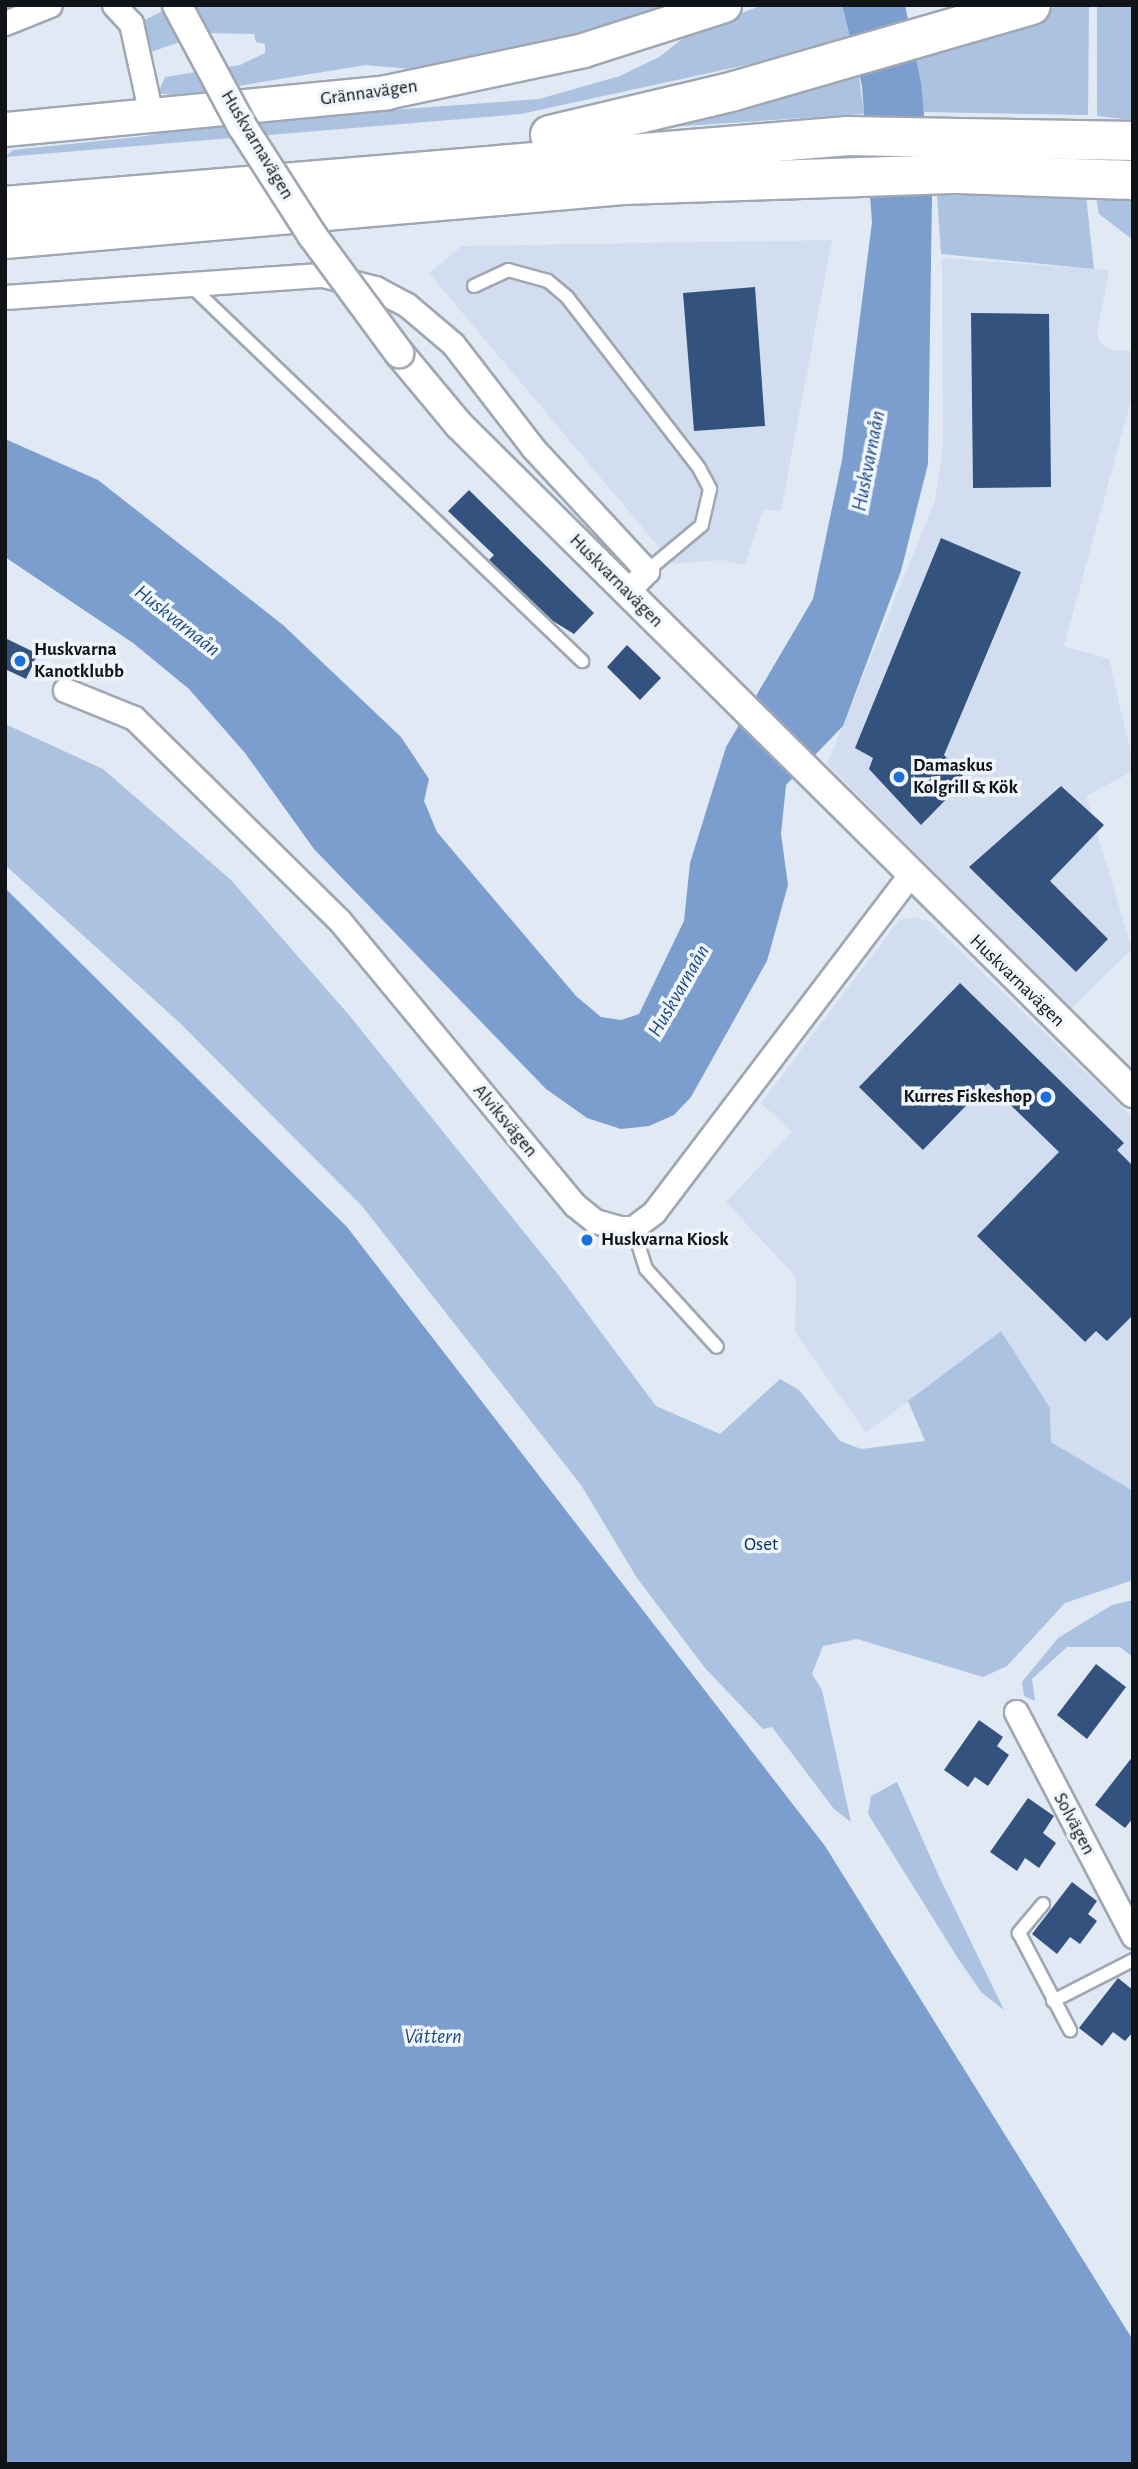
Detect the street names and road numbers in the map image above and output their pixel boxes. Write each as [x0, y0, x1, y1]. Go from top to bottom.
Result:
street label: Grännavägen [319, 75, 419, 111]
street label: Huskvarnavägen [215, 86, 299, 204]
street label: Huskvarnavägen [564, 529, 668, 633]
street label: Huskvarnavägen [965, 930, 1069, 1032]
street label: Alviksvägen [468, 1080, 542, 1162]
street label: Solvägen [1048, 1789, 1100, 1859]

